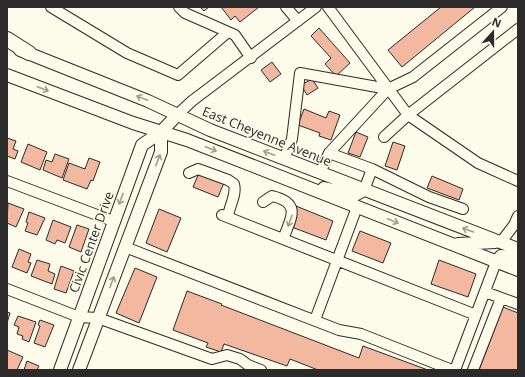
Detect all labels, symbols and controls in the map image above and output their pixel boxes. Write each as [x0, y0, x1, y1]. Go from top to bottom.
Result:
north arrow [473, 12, 513, 52]
text: N [490, 14, 504, 31]
one-way arrow [37, 85, 49, 93]
one-way arrow [137, 94, 149, 102]
street label: East Cheyenne Avenue [200, 102, 334, 170]
one-way arrow [204, 146, 216, 154]
one-way arrow [263, 149, 275, 157]
one-way arrow [155, 155, 163, 167]
street label: Civic Center Drive [64, 189, 118, 295]
one-way arrow [117, 193, 125, 205]
one-way arrow [285, 214, 293, 226]
one-way arrow [387, 218, 399, 226]
one-way arrow [463, 226, 475, 234]
one-way arrow [108, 276, 116, 288]

